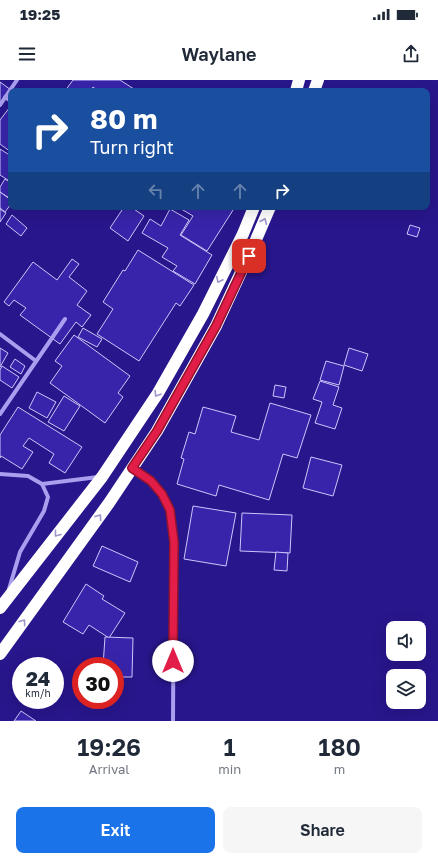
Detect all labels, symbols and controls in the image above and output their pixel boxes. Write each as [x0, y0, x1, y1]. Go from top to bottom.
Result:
text: 19:25 [20, 5, 60, 23]
icon: menu [16, 43, 38, 65]
text: Waylane [181, 43, 257, 65]
icon: share [400, 43, 422, 65]
text: 80 m [90, 102, 158, 135]
icon: right [24, 104, 76, 156]
text: Turn right [90, 136, 174, 158]
icon: left [145, 180, 167, 202]
icon: ahead [187, 180, 209, 202]
icon: ahead [229, 180, 251, 202]
icon: right [271, 180, 293, 202]
one-way arrow [260, 217, 268, 224]
pin [232, 239, 266, 273]
icon: arrive [238, 245, 260, 267]
one-way arrow [217, 276, 224, 284]
one-way arrow [154, 390, 161, 397]
one-way arrow [94, 514, 102, 521]
one-way arrow [55, 530, 62, 537]
one-way arrow [18, 620, 25, 627]
map controls [386, 621, 426, 709]
button: sound [386, 621, 426, 661]
position arrow [152, 640, 194, 682]
speed limit sign: 30 [72, 657, 124, 709]
text: 24 [26, 666, 50, 690]
button: layers [386, 669, 426, 709]
text: km/h [25, 687, 51, 699]
text: 19:26 [77, 732, 141, 761]
text: 1 [224, 732, 236, 761]
text: 180 [318, 732, 361, 761]
text: Arrival [89, 761, 129, 777]
text: min [218, 761, 241, 777]
text: m [334, 761, 345, 777]
button: Exit [16, 807, 215, 853]
button: Share [223, 807, 422, 853]

